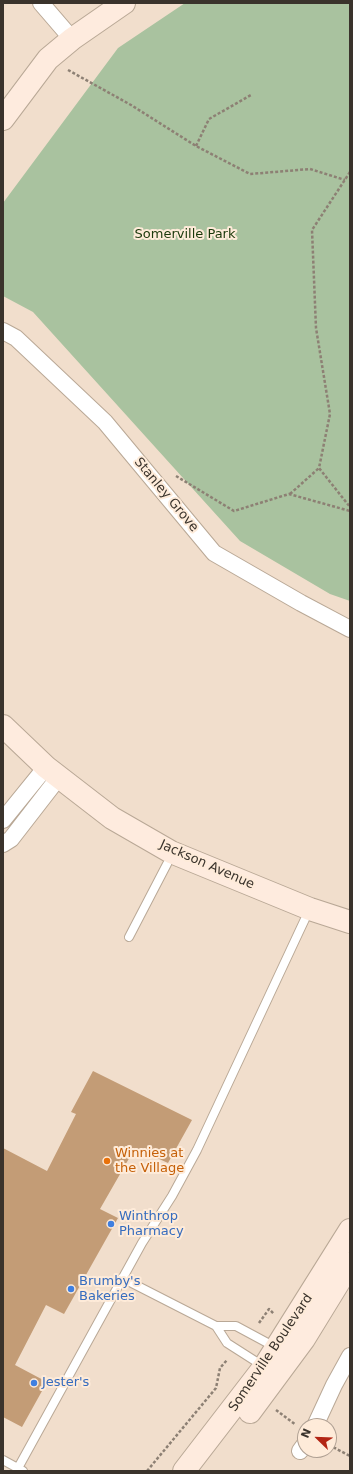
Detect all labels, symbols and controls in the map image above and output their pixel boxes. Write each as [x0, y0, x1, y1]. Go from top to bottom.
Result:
park label: Somerville Park [135, 227, 235, 243]
street label: Stanley Grove [131, 455, 201, 535]
street label: Jackson Avenue [157, 837, 257, 893]
place label: Winnies at the Village [115, 1146, 184, 1177]
marker: Winnies at the Village [102, 1156, 112, 1166]
place label: Winthrop Pharmacy [119, 1209, 184, 1240]
marker: Winthrop Pharmacy [106, 1219, 116, 1229]
place label: Brumby's Bakeries [79, 1274, 140, 1305]
marker: Brumby's Bakeries [66, 1284, 76, 1294]
street label: Somerville Boulevard [226, 1291, 316, 1415]
place label: Jester's [42, 1375, 89, 1391]
marker: Jester's [29, 1378, 39, 1388]
north arrow [297, 1418, 337, 1458]
text: N [299, 1427, 314, 1440]

